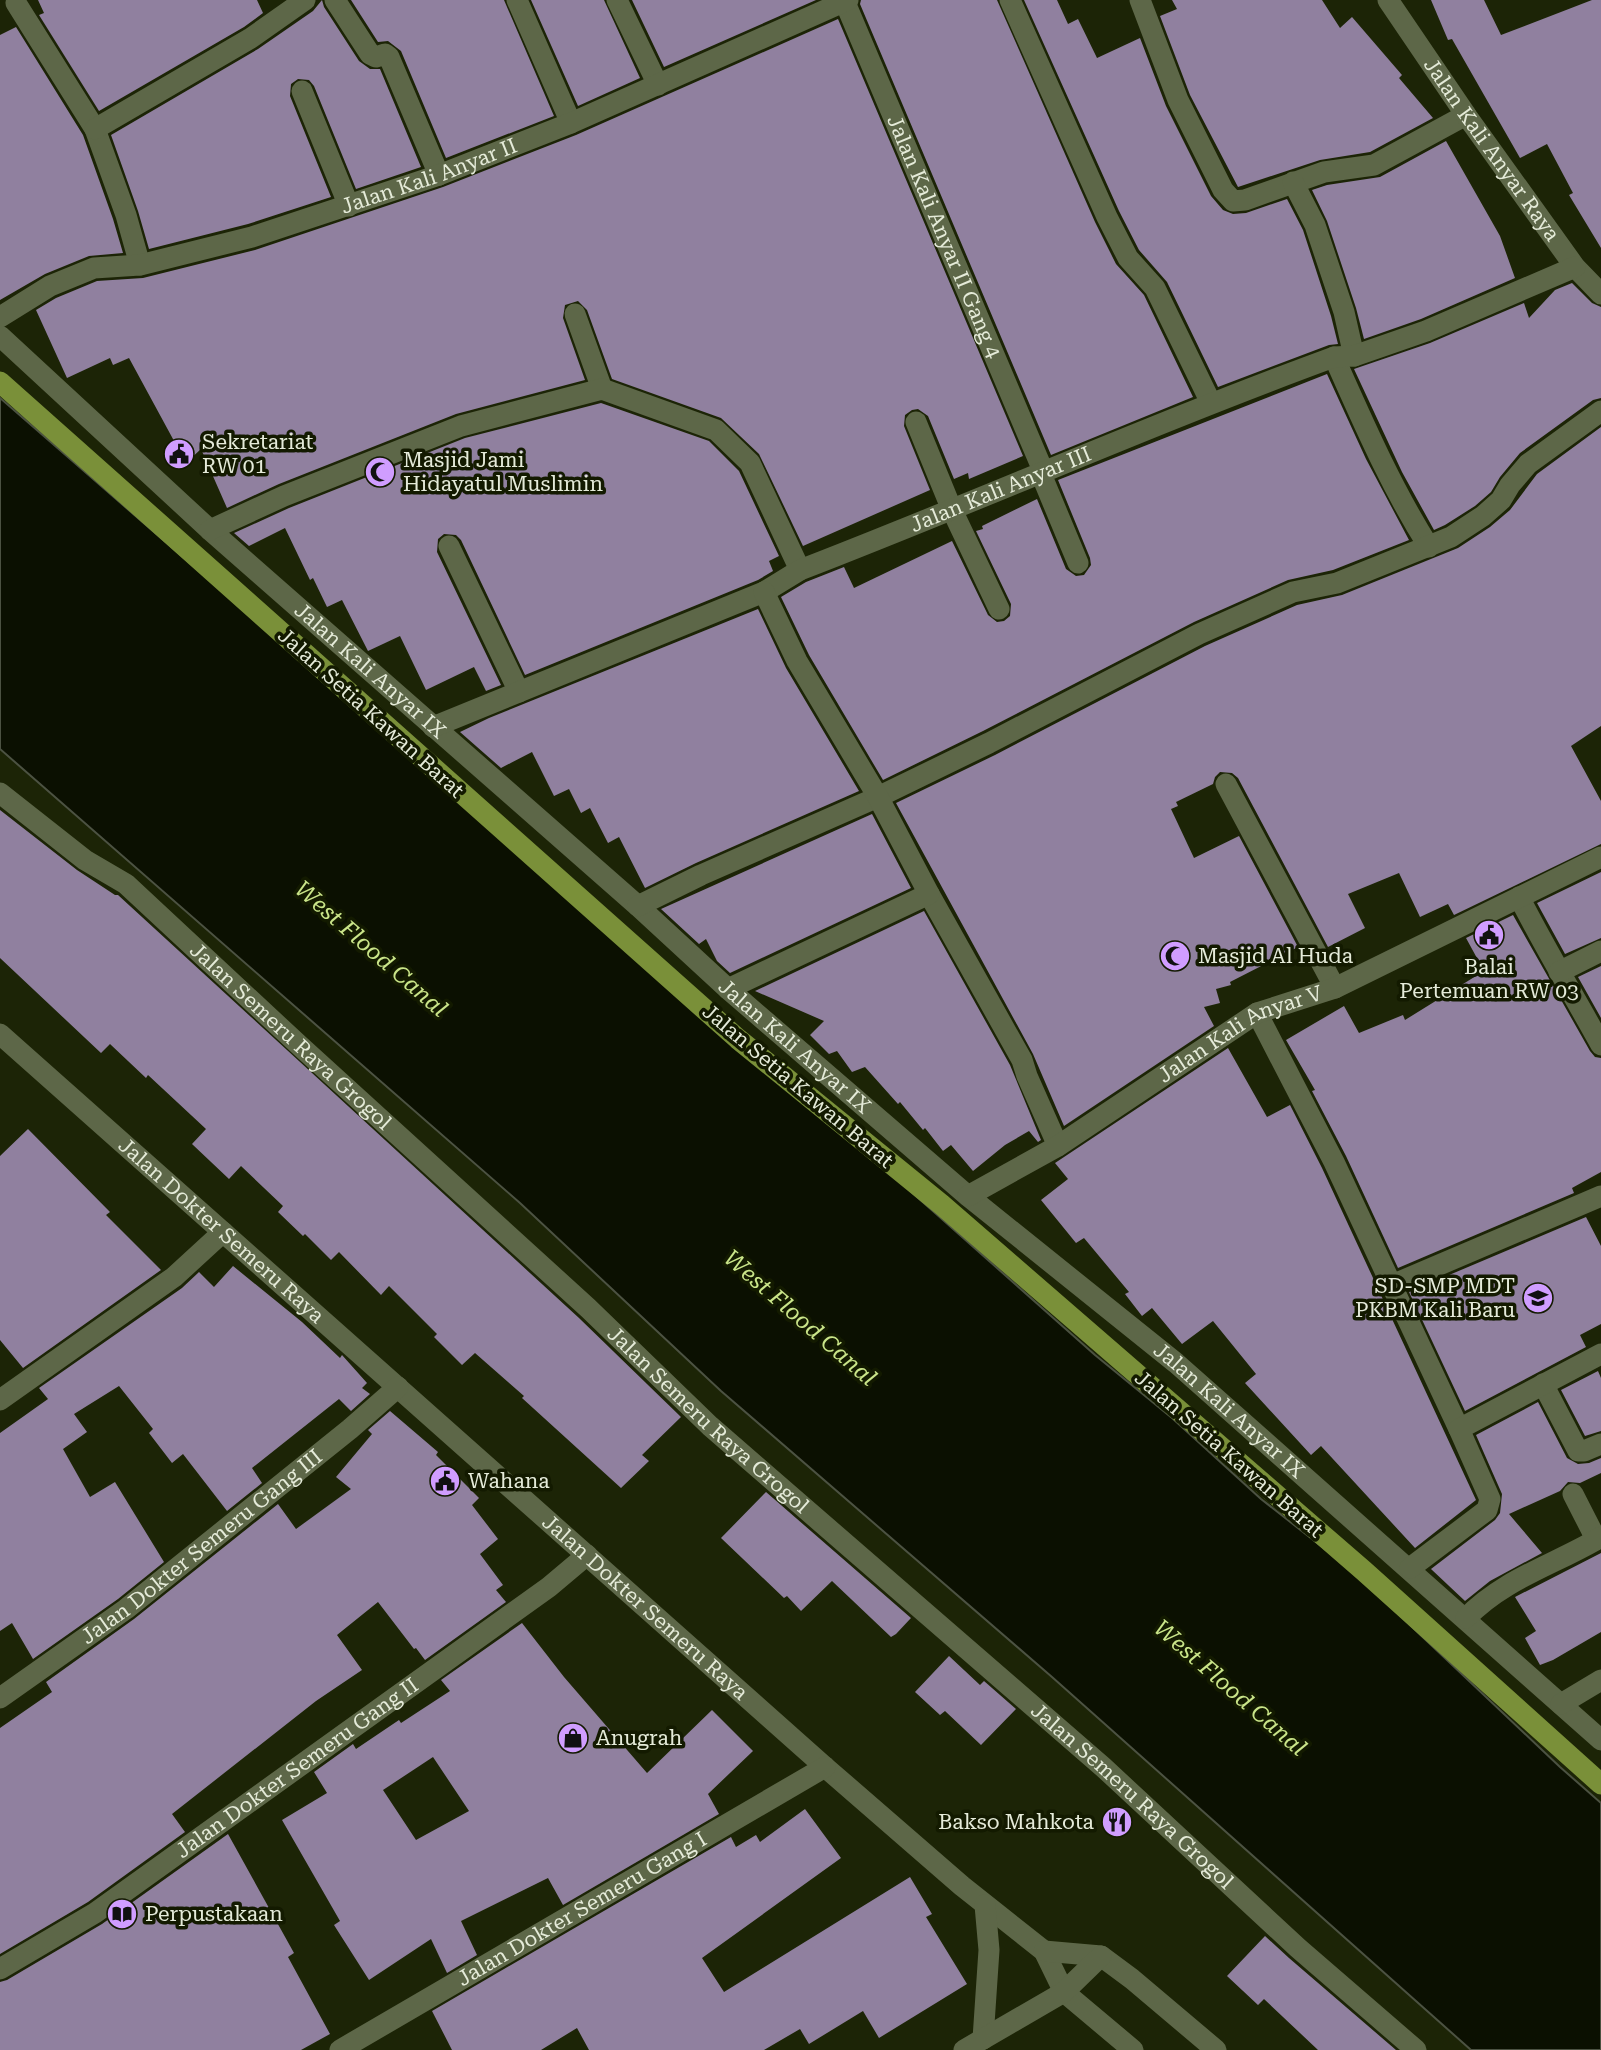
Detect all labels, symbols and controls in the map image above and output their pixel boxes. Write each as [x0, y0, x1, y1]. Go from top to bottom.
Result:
street label: Jalan Kali Anyar Raya [1419, 53, 1565, 246]
street label: Jalan Kali Anyar II Gang 4 [882, 112, 1006, 362]
street label: Jalan Kali Anyar II [338, 133, 520, 219]
place label: Sekretariat RW 01 [202, 430, 314, 478]
public building icon: Sekretariat RW 01 [162, 437, 196, 471]
street label: Jalan Kali Anyar III [907, 442, 1095, 537]
place label: Masjid Jami Hidayatul Muslimin [403, 448, 603, 496]
mosque icon: Masjid Jami Hidayatul Muslimin [363, 455, 397, 489]
street label: Jalan Kali Anyar IX [290, 598, 451, 743]
street label: Jalan Setia Kawan Barat [273, 623, 469, 803]
water label: West Flood Canal [289, 876, 453, 1023]
public building icon: Balai Pertemuan RW 03 [1472, 918, 1506, 952]
street label: Jalan Semeru Raya Grogol [185, 938, 396, 1135]
mosque icon: Masjid Al Huda [1158, 939, 1192, 973]
place label: Masjid Al Huda [1198, 944, 1354, 968]
place label: Balai Pertemuan RW 03 [1399, 955, 1579, 1003]
street label: Jalan Kali Anyar IX [714, 974, 876, 1119]
street label: Jalan Kali Anyar V [1153, 981, 1326, 1088]
street label: Jalan Setia Kawan Barat [698, 999, 898, 1173]
street label: Jalan Dokter Semeru Raya [114, 1133, 329, 1328]
water label: West Flood Canal [718, 1245, 882, 1392]
place label: SD-SMP MDT PKBM Kali Baru [1355, 1274, 1515, 1322]
school or university icon: SD-SMP MDT PKBM Kali Baru [1521, 1281, 1555, 1315]
street label: Jalan Semeru Raya Grogol [603, 1322, 814, 1518]
street label: Jalan Kali Anyar IX [1149, 1338, 1310, 1483]
street label: Jalan Setia Kawan Barat [1130, 1366, 1328, 1542]
street label: Jalan Dokter Semeru Gang III [76, 1444, 327, 1649]
public building icon: Wahana [428, 1464, 462, 1498]
place label: Wahana [468, 1469, 550, 1493]
street label: Jalan Dokter Semeru Raya [538, 1510, 753, 1705]
water label: West Flood Canal [1148, 1615, 1312, 1762]
street label: Jalan Dokter Semeru Gang II [171, 1673, 423, 1863]
street label: Jalan Semeru Raya Grogol [1026, 1698, 1239, 1894]
shop icon: Anugrah [556, 1721, 590, 1755]
place label: Anugrah [596, 1726, 683, 1750]
restaurant icon: Bakso Mahkota [1100, 1805, 1134, 1839]
place label: Bakso Mahkota [938, 1810, 1095, 1834]
street label: Jalan Dokter Semeru Gang I [453, 1827, 711, 1991]
library icon: Perpustakaan [105, 1897, 139, 1931]
place label: Perpustakaan [145, 1902, 283, 1926]

